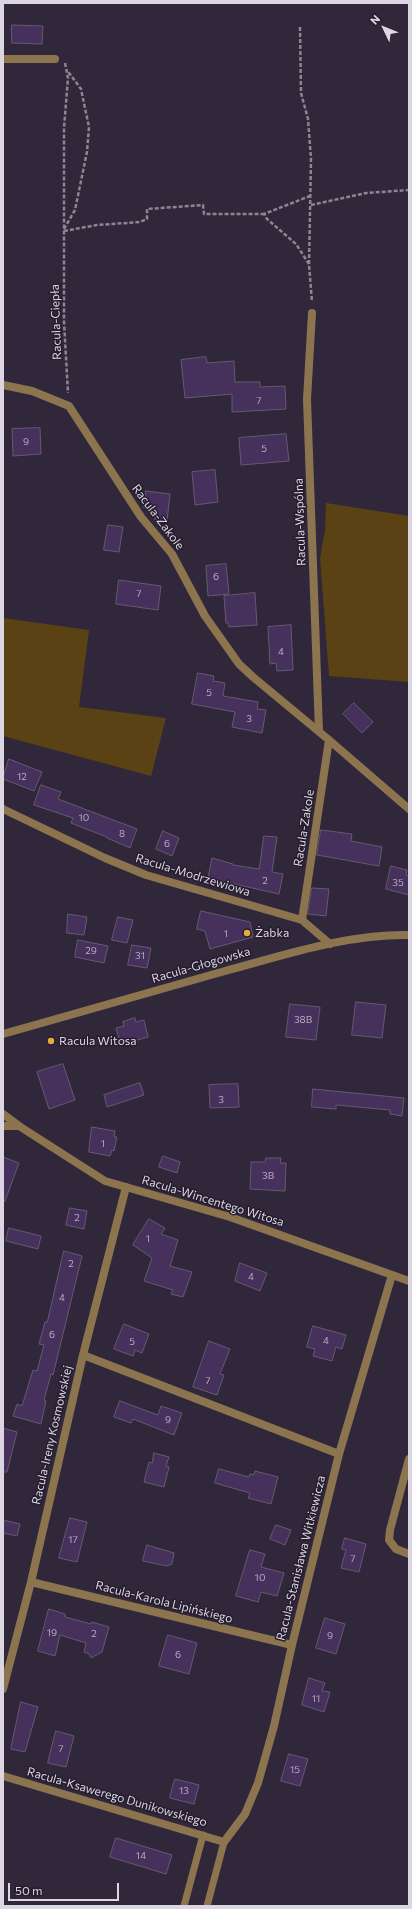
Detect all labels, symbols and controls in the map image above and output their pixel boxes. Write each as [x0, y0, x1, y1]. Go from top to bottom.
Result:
north arrow [364, 8, 404, 48]
text: N [367, 12, 382, 27]
street label: Racula-Ciepła [47, 284, 65, 360]
house number: 7 [256, 395, 262, 407]
house number: 9 [23, 436, 29, 448]
house number: 5 [261, 443, 267, 455]
street label: Racula-Wspólna [291, 478, 309, 566]
street label: Racula-Zakole [129, 482, 187, 552]
house number: 6 [213, 571, 219, 583]
house number: 7 [136, 588, 142, 600]
house number: 4 [278, 646, 284, 658]
house number: 5 [206, 687, 212, 699]
house number: 3 [246, 713, 252, 725]
house number: 12 [17, 771, 27, 783]
street label: Racula-Zakole [291, 788, 317, 868]
house number: 10 [79, 812, 89, 824]
house number: 8 [119, 828, 125, 840]
house number: 6 [164, 838, 170, 850]
street label: Racula-Modrzewiowa [134, 851, 252, 899]
house number: 2 [262, 875, 268, 887]
house number: 35 [392, 877, 404, 889]
place label: Żabka [255, 926, 289, 940]
house number: 1 [224, 928, 228, 940]
marker: Żabka [242, 928, 252, 938]
street label: Racula-Głogowska [150, 944, 252, 986]
house number: 29 [85, 945, 97, 957]
house number: 31 [135, 950, 145, 962]
house number: 38B [294, 1014, 312, 1026]
place label: Racula Witosa [59, 1034, 136, 1048]
marker: Racula Witosa [46, 1036, 56, 1046]
house number: 3 [218, 1094, 224, 1106]
house number: 1 [101, 1138, 105, 1150]
house number: 3B [262, 1170, 274, 1182]
street label: Racula-Wincentego Witosa [140, 1172, 286, 1230]
house number: 2 [74, 1212, 80, 1224]
house number: 1 [146, 1233, 150, 1245]
house number: 2 [68, 1258, 74, 1270]
house number: 4 [248, 1271, 254, 1283]
house number: 4 [59, 1292, 65, 1304]
house number: 6 [49, 1329, 55, 1341]
house number: 4 [323, 1335, 329, 1347]
house number: 5 [129, 1336, 135, 1348]
street label: Racula-Ireny Kosmowskiej [29, 1364, 75, 1506]
house number: 7 [205, 1375, 211, 1387]
house number: 9 [165, 1414, 171, 1426]
street label: Racula-Stanisława Witkiewicza [274, 1474, 328, 1642]
house number: 17 [68, 1534, 78, 1546]
house number: 7 [350, 1553, 356, 1565]
house number: 10 [255, 1572, 265, 1584]
street label: Racula-Karola Lipińskiego [94, 1578, 234, 1626]
house number: 19 [47, 1627, 57, 1639]
house number: 2 [91, 1628, 97, 1640]
house number: 9 [327, 1630, 333, 1642]
house number: 6 [175, 1649, 181, 1661]
house number: 11 [312, 1693, 320, 1705]
house number: 7 [58, 1743, 64, 1755]
street label: Racula-Ksawerego Dunikowskiego [25, 1764, 209, 1830]
house number: 15 [290, 1764, 300, 1776]
house number: 13 [179, 1785, 189, 1797]
house number: 14 [136, 1850, 146, 1862]
scale bar [10, 1875, 121, 1901]
text: 50 m [15, 1883, 43, 1897]

